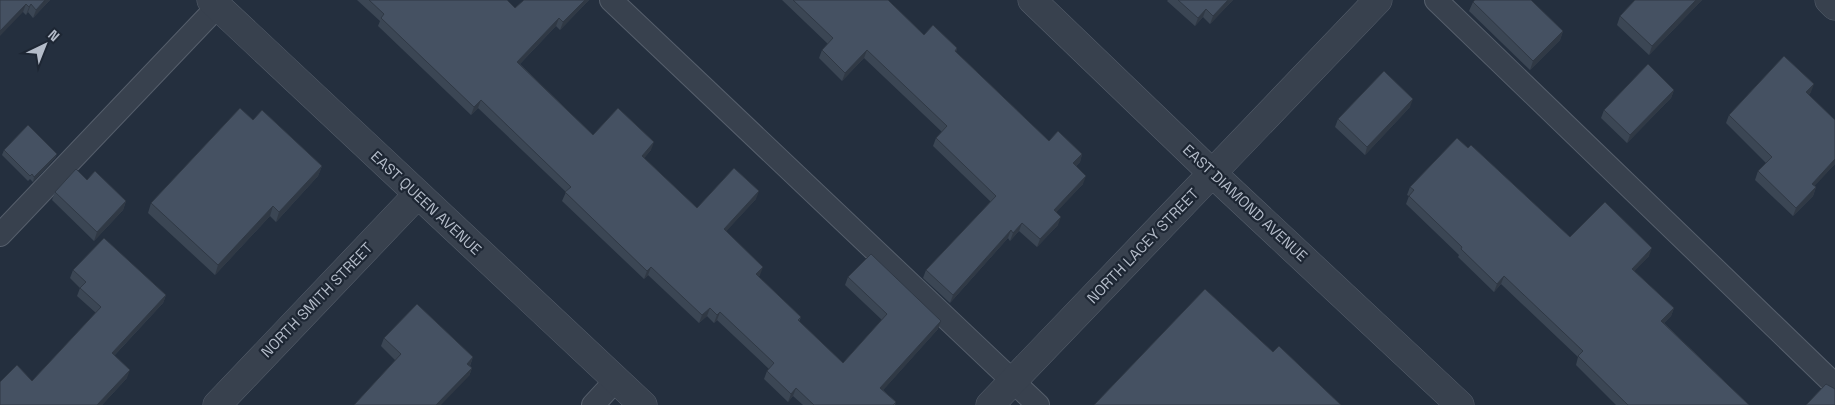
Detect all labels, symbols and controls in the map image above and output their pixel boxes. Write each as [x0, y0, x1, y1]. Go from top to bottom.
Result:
north arrow [20, 20, 70, 70]
text: N [44, 26, 63, 45]
street label: EAST DIAMOND AVENUE [1179, 140, 1312, 265]
street label: EAST QUEEN AVENUE [367, 147, 486, 259]
street label: NORTH LACEY STREET [1083, 184, 1203, 307]
street label: NORTH SMITH STREET [257, 238, 377, 361]

